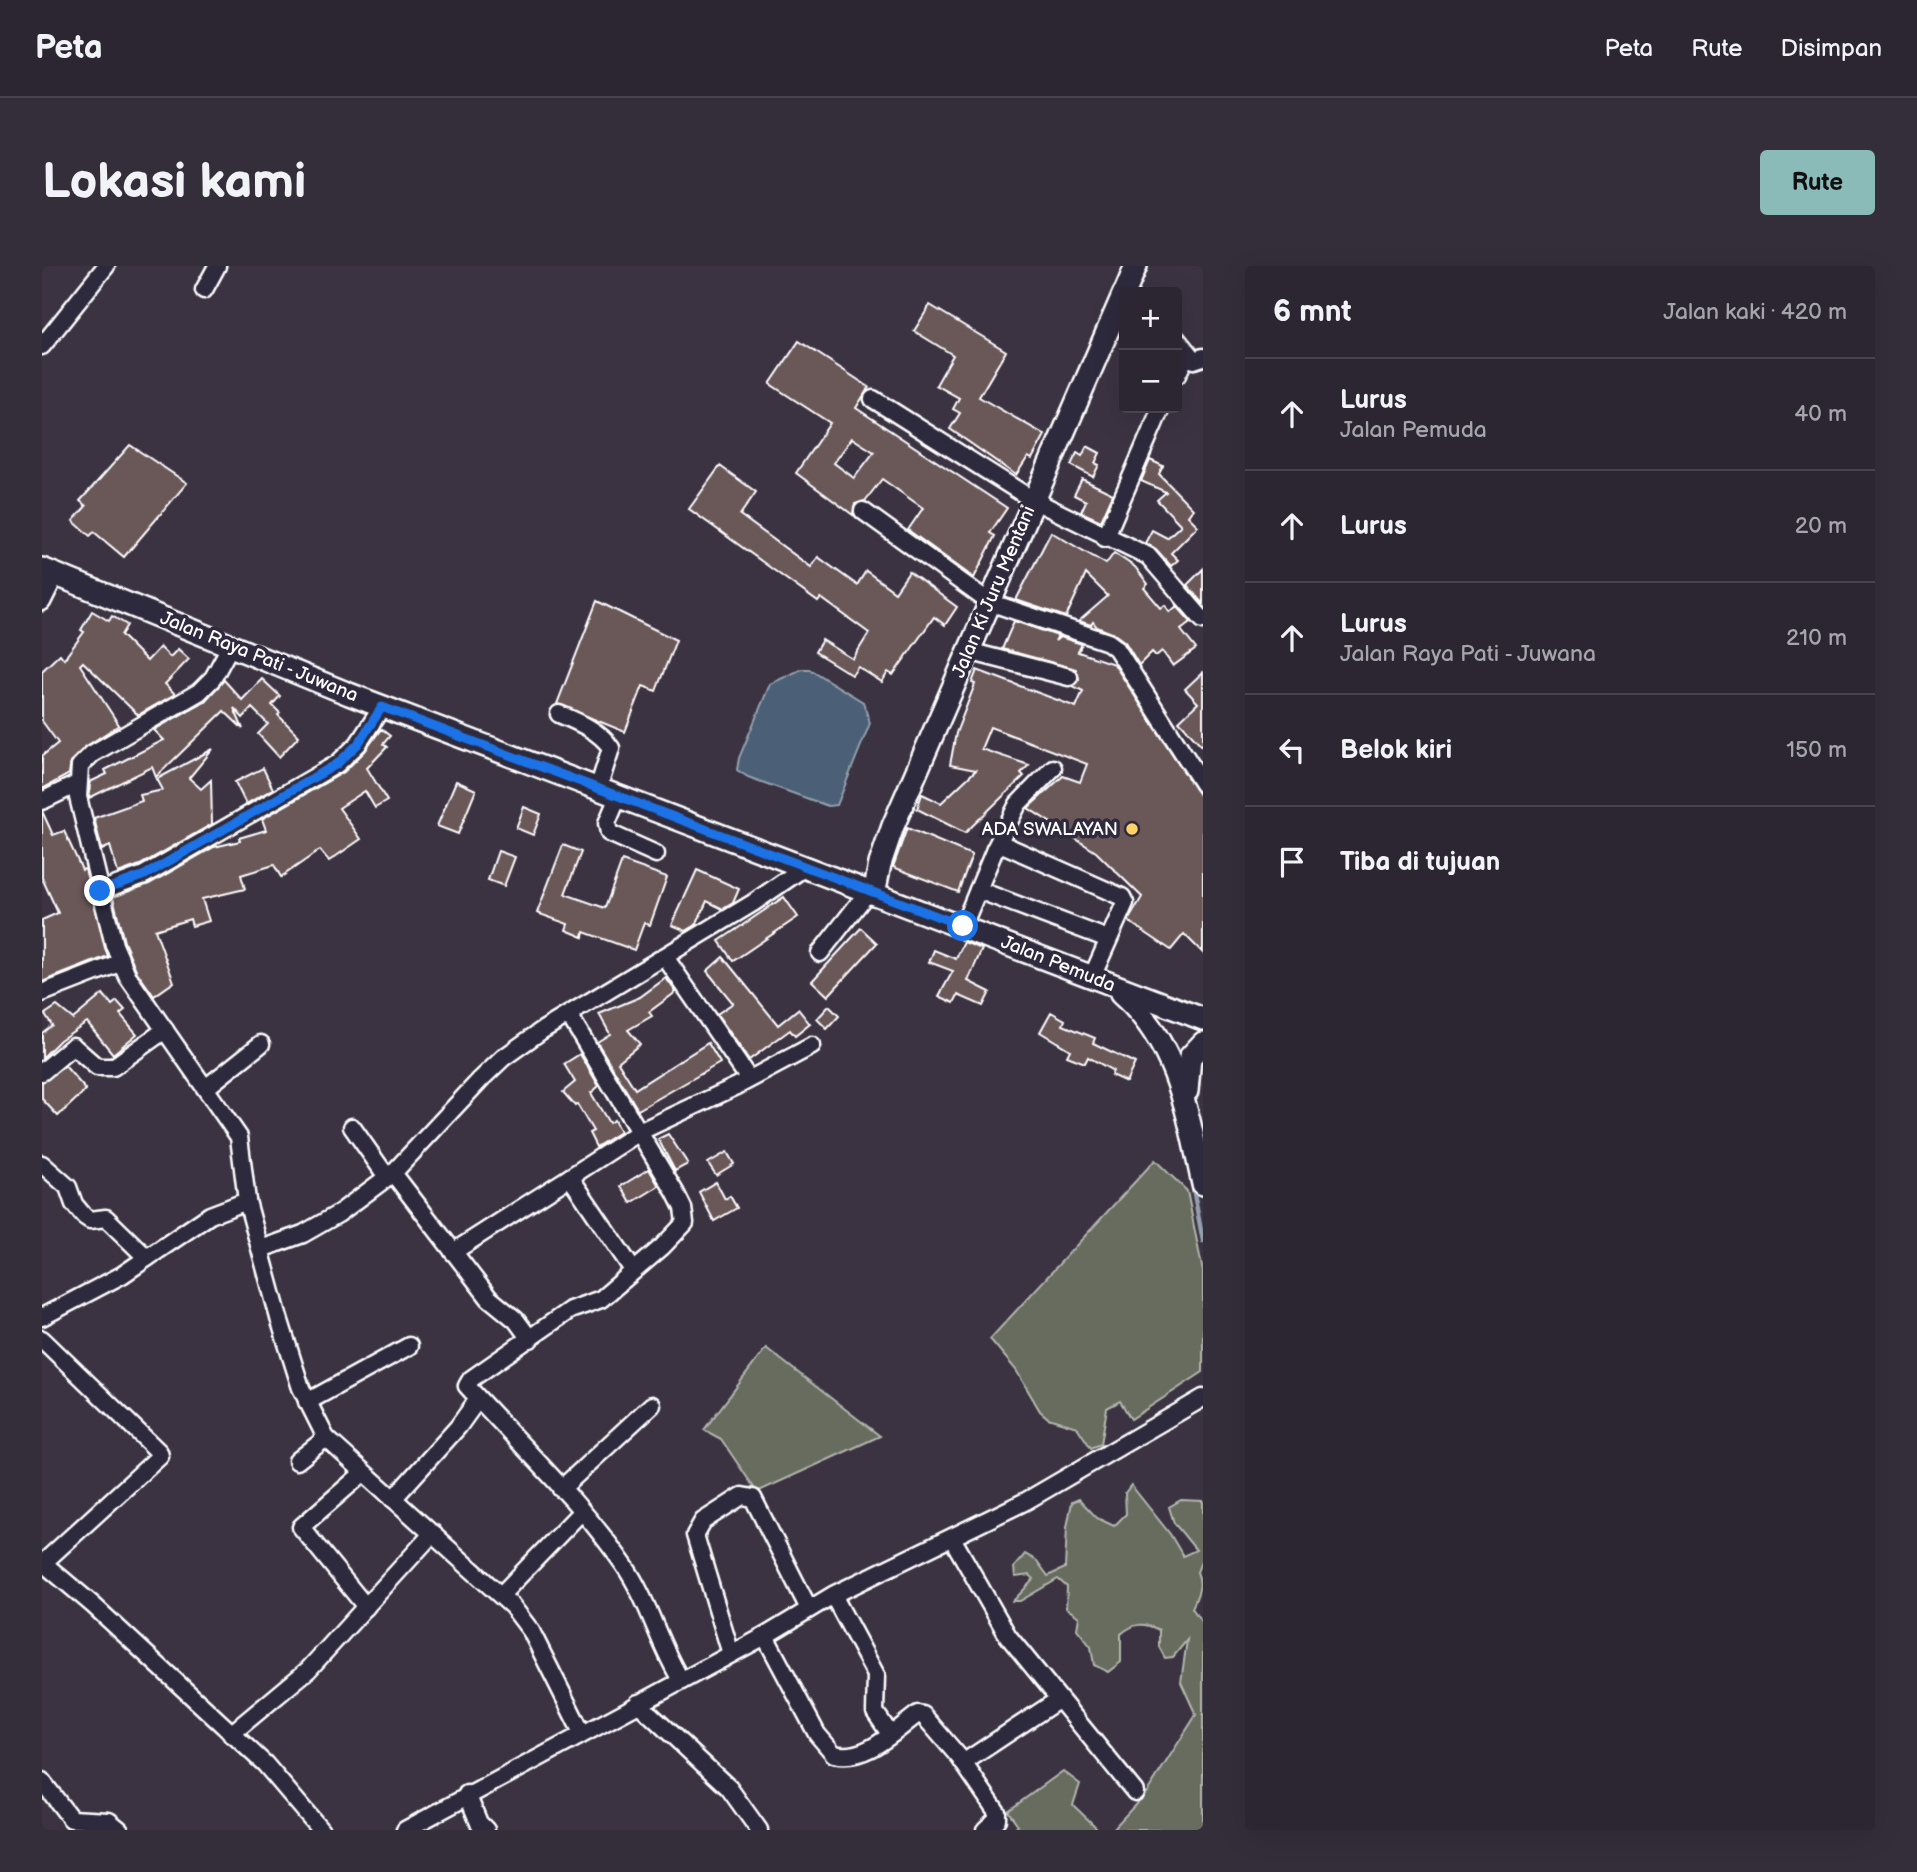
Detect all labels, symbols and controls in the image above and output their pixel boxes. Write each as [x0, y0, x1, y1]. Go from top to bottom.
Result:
text: Peta [35, 28, 103, 68]
text: Peta [1605, 34, 1653, 63]
text: Rute [1691, 34, 1743, 63]
text: Disimpan [1781, 34, 1882, 63]
button: Rute [1760, 150, 1875, 215]
text: Lokasi kami [42, 153, 306, 212]
map controls [1119, 287, 1182, 413]
button: + [1119, 287, 1182, 350]
text: 6 mnt [1273, 294, 1352, 330]
text: Jalan kaki · 420 m [1663, 298, 1847, 326]
button: − [1119, 350, 1182, 413]
text: Lurus [1340, 385, 1407, 416]
icon: ahead [1273, 395, 1311, 433]
text: 40 m [1794, 400, 1847, 428]
text: Jalan Pemuda [1340, 416, 1487, 444]
street label: Jalan Ki Juru Mentani [947, 503, 1041, 681]
icon: ahead [1273, 507, 1311, 545]
text: Lurus [1340, 511, 1407, 542]
text: 20 m [1795, 512, 1847, 540]
street label: Jalan Raya Pati - Juwana [157, 607, 361, 707]
text: Lurus [1340, 609, 1407, 640]
icon: ahead [1273, 619, 1311, 657]
text: 210 m [1786, 624, 1847, 652]
text: Jalan Raya Pati - Juwana [1340, 640, 1596, 668]
icon: left [1273, 731, 1311, 769]
text: Belok kiri [1340, 735, 1452, 766]
text: 150 m [1786, 736, 1847, 764]
place label: ADA SWALAYAN [982, 818, 1118, 841]
marker: ADA SWALAYAN [1124, 821, 1140, 837]
icon: arrive [1273, 843, 1311, 881]
text: Tiba di tujuan [1340, 847, 1500, 878]
route end [84, 875, 115, 906]
route start [947, 910, 978, 941]
street label: Jalan Pemuda [997, 931, 1119, 997]

